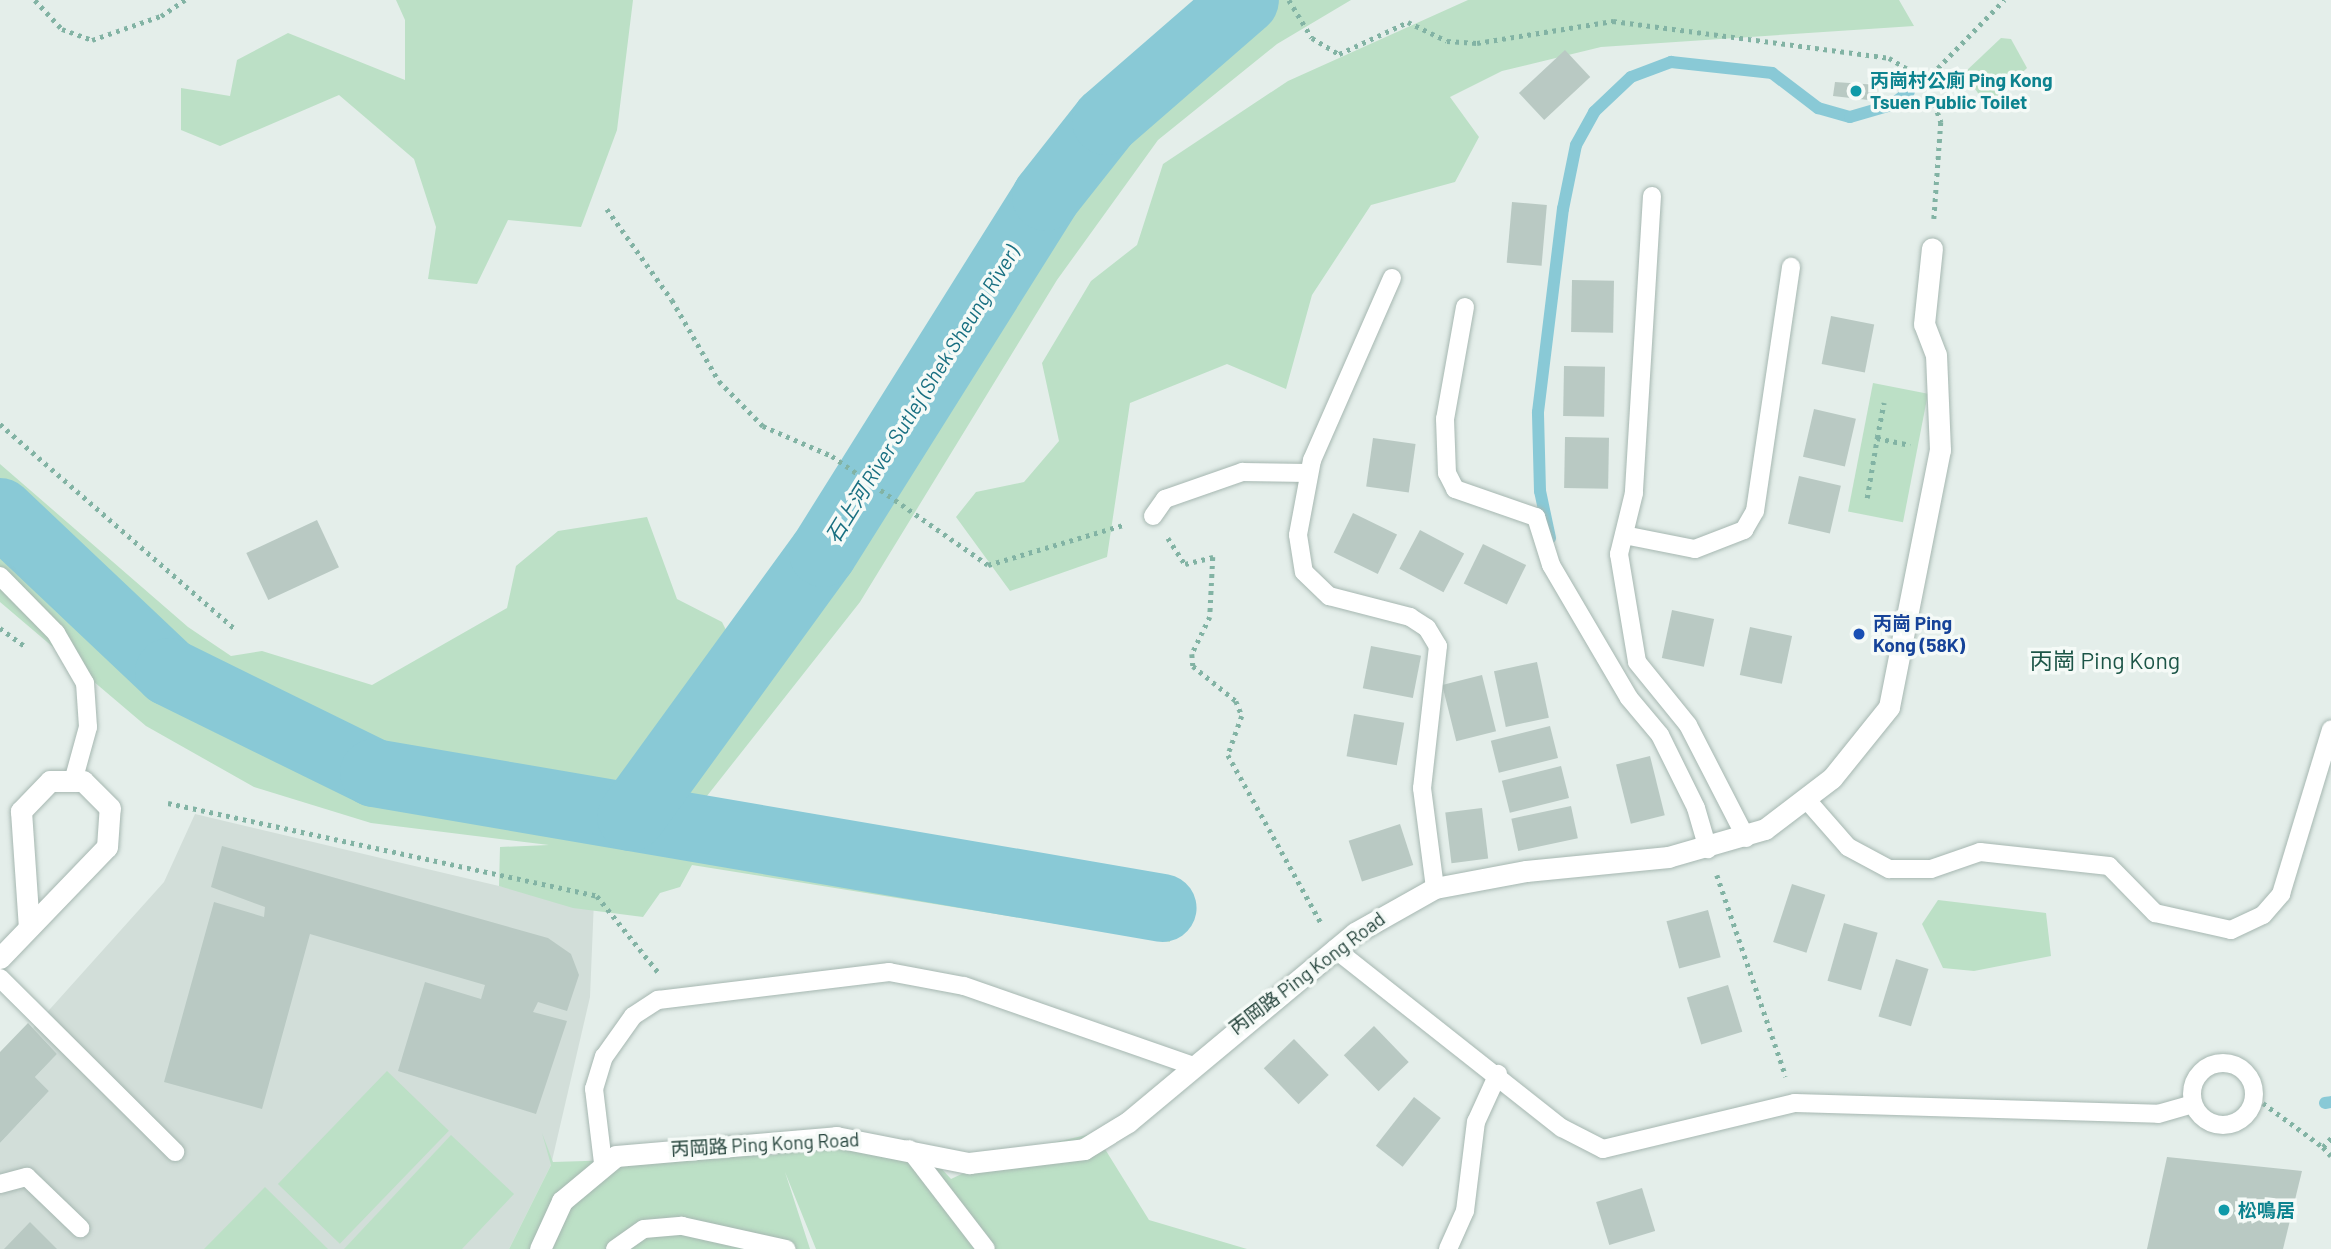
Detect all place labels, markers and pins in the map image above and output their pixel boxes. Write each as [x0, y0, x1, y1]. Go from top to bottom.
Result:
place label: 丙崗村公廁 Ping Kong Tsuen Public Toilet [1870, 69, 2052, 113]
marker: 丙崗村公廁 Ping Kong Tsuen Public Toilet [1848, 83, 1864, 99]
place label: 丙崗 Ping Kong (58K) [1873, 612, 1965, 656]
marker: 丙崗 Ping Kong (58K) [1851, 626, 1867, 642]
place label: 松鳴居 [2238, 1199, 2295, 1221]
marker: 松鳴居 [2216, 1202, 2232, 1218]

